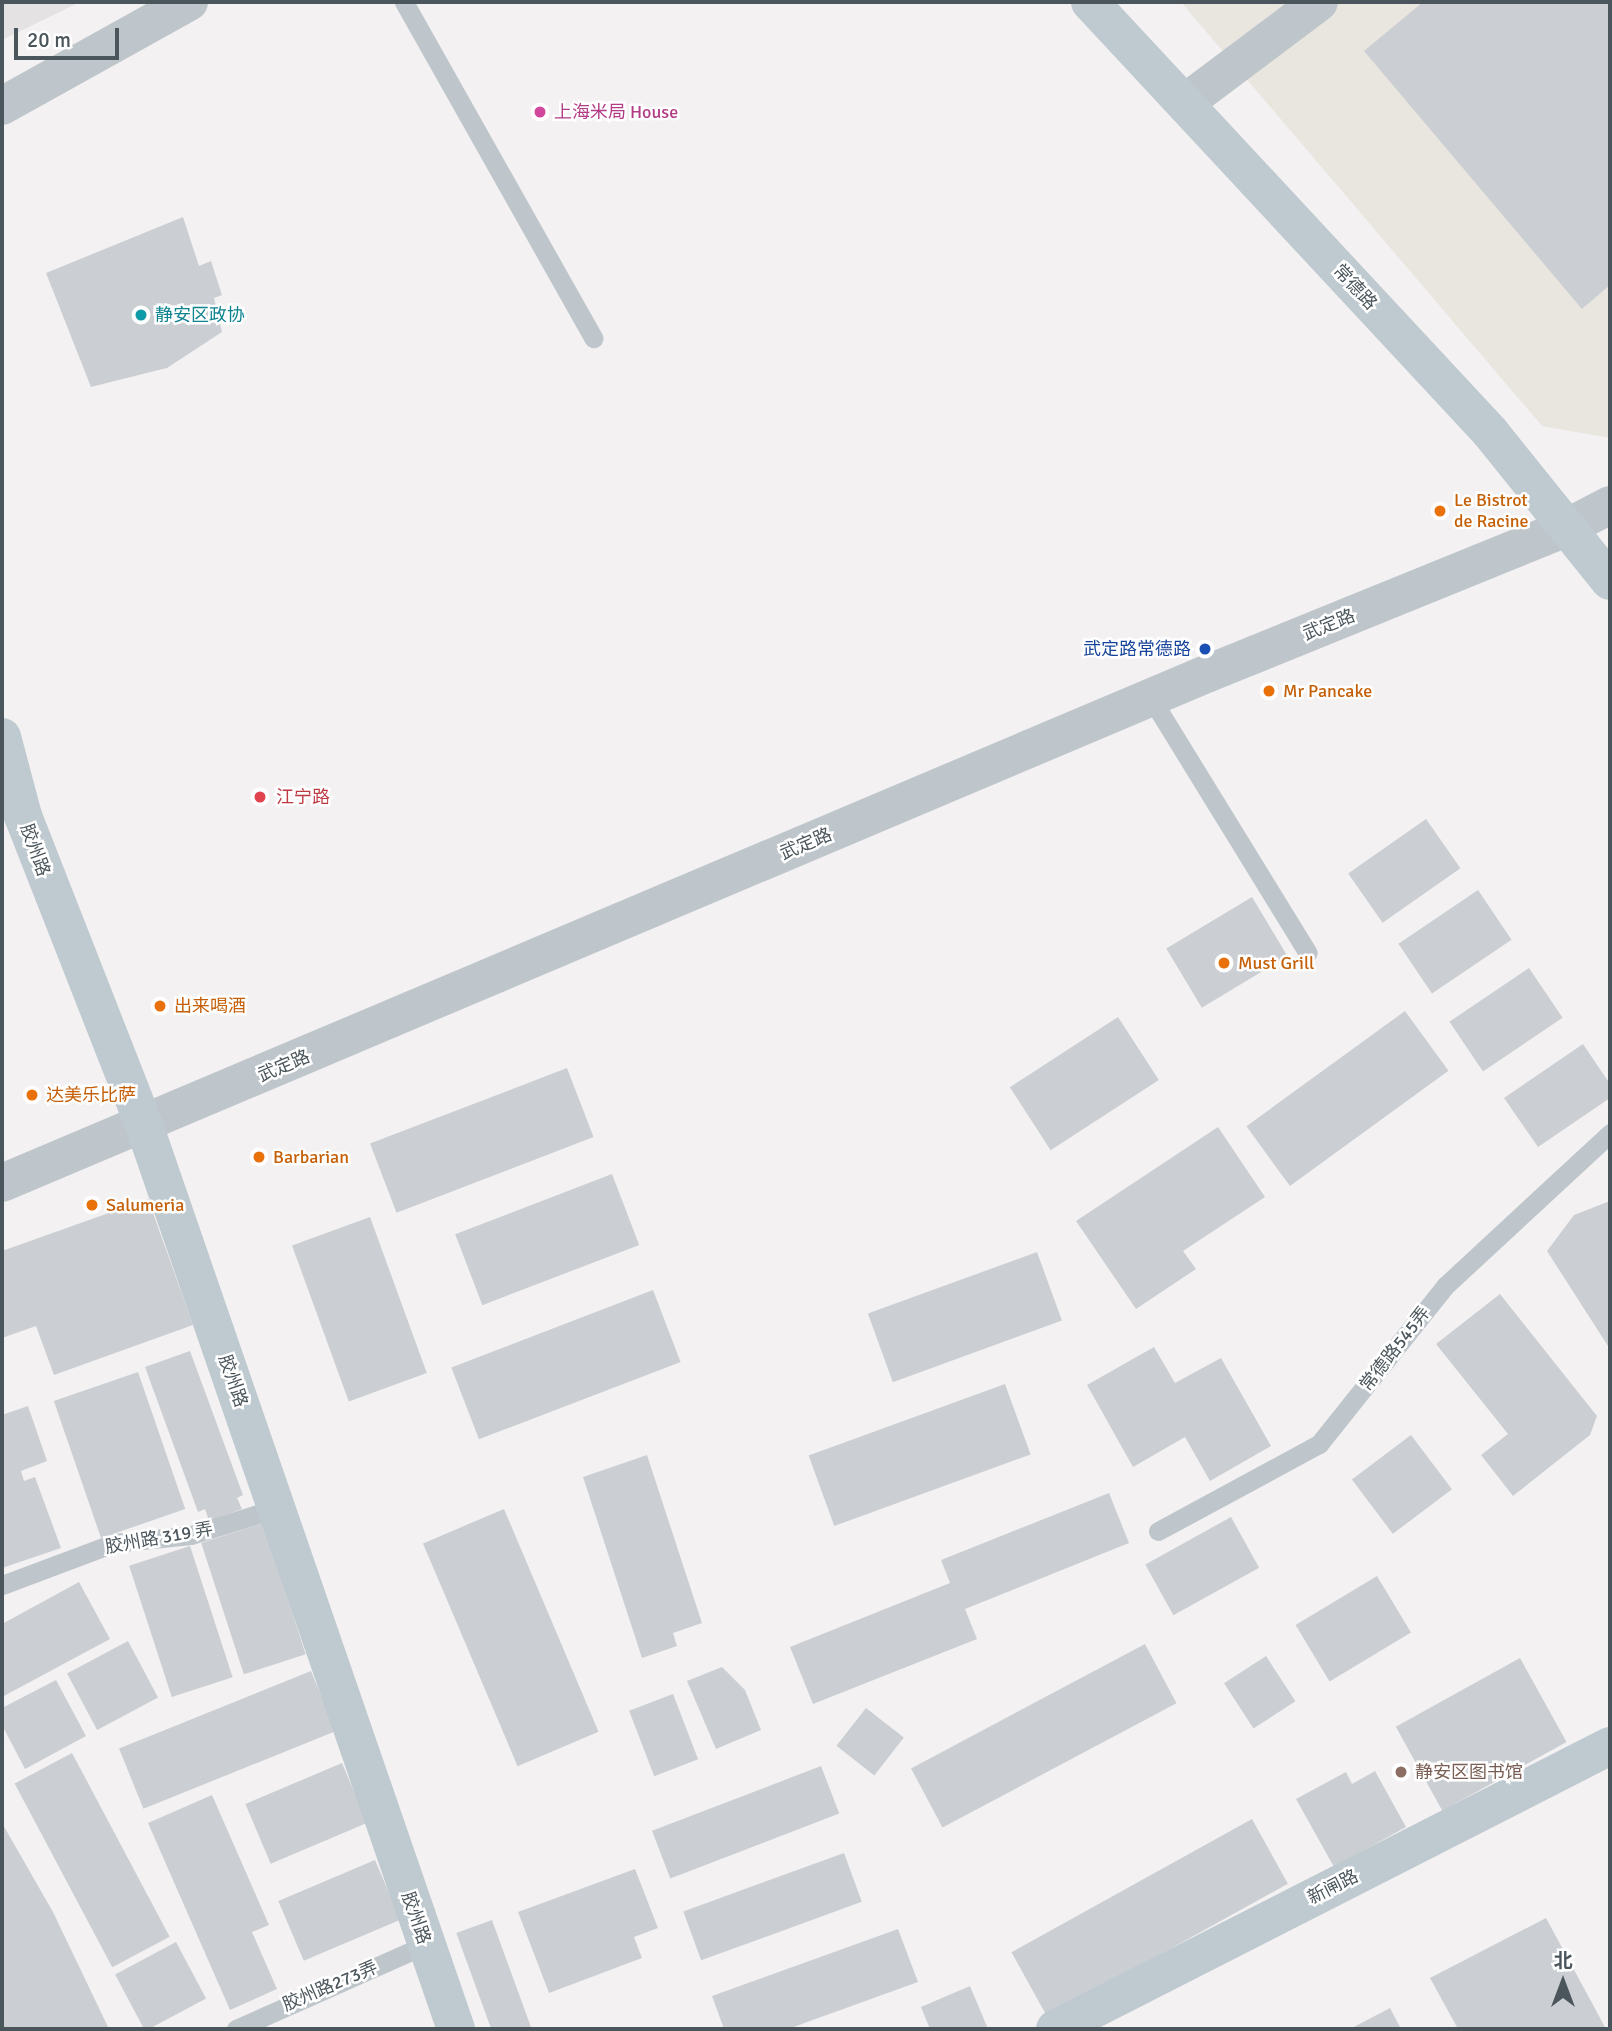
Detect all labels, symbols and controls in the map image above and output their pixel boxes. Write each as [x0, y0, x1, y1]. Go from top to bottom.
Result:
scale bar [18, 14, 122, 58]
text: 20 m [27, 27, 71, 53]
place label: 上海米局 House [554, 101, 678, 123]
marker: 上海米局 House [532, 104, 548, 120]
street label: 常德路 [1329, 260, 1381, 314]
place label: 静安区政协 [155, 304, 245, 326]
marker: 静安区政协 [133, 307, 149, 323]
place label: Le Bistrot de Racine [1454, 490, 1529, 532]
marker: Le Bistrot de Racine [1432, 503, 1448, 519]
street label: 武定路 [1300, 605, 1358, 645]
place label: 武定路常德路 [1083, 638, 1191, 660]
marker: 武定路常德路 [1197, 641, 1213, 657]
place label: Mr Pancake [1283, 680, 1372, 702]
marker: Mr Pancake [1261, 683, 1277, 699]
place label: 江宁路 [276, 786, 330, 808]
marker: 江宁路 [250, 787, 270, 807]
street label: 胶州路 [16, 821, 54, 879]
street label: 武定路 [777, 824, 835, 864]
place label: Must Grill [1238, 952, 1314, 974]
marker: Must Grill [1216, 955, 1232, 971]
place label: 出来喝酒 [174, 995, 246, 1017]
marker: 出来喝酒 [152, 998, 168, 1014]
street label: 武定路 [255, 1046, 313, 1086]
place label: 达美乐比萨 [46, 1084, 136, 1106]
marker: 达美乐比萨 [24, 1087, 40, 1103]
place label: Barbarian [273, 1146, 349, 1168]
marker: Barbarian [251, 1149, 267, 1165]
place label: Salumeria [106, 1194, 184, 1216]
marker: Salumeria [84, 1197, 100, 1213]
street label: 常德路545弄 [1355, 1302, 1435, 1396]
street label: 胶州路 [214, 1352, 252, 1410]
street label: 胶州路 319 弄 [103, 1518, 215, 1558]
place label: 静安区图书馆 [1415, 1761, 1523, 1783]
marker: 静安区图书馆 [1393, 1764, 1409, 1780]
street label: 新闸路 [1304, 1865, 1362, 1909]
street label: 胶州路 [397, 1889, 435, 1947]
north arrow [1528, 1947, 1598, 2017]
text: 北 [1553, 1949, 1573, 1973]
street label: 胶州路273弄 [279, 1956, 381, 2016]

